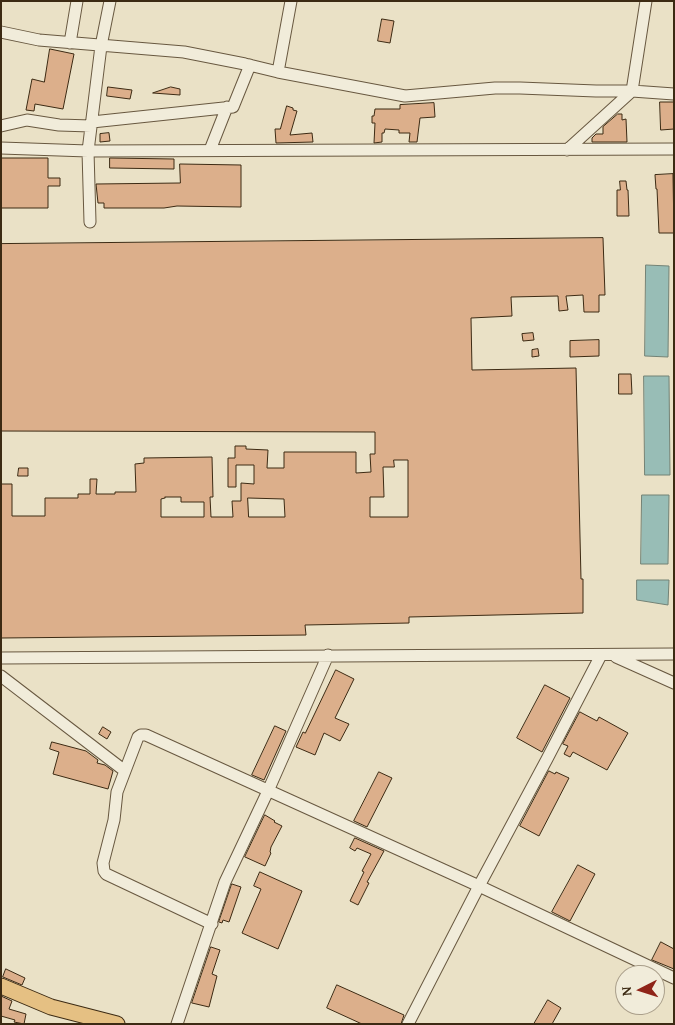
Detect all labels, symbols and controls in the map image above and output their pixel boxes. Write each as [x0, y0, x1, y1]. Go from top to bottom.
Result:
north arrow [615, 965, 665, 1015]
text: N [616, 986, 636, 997]

